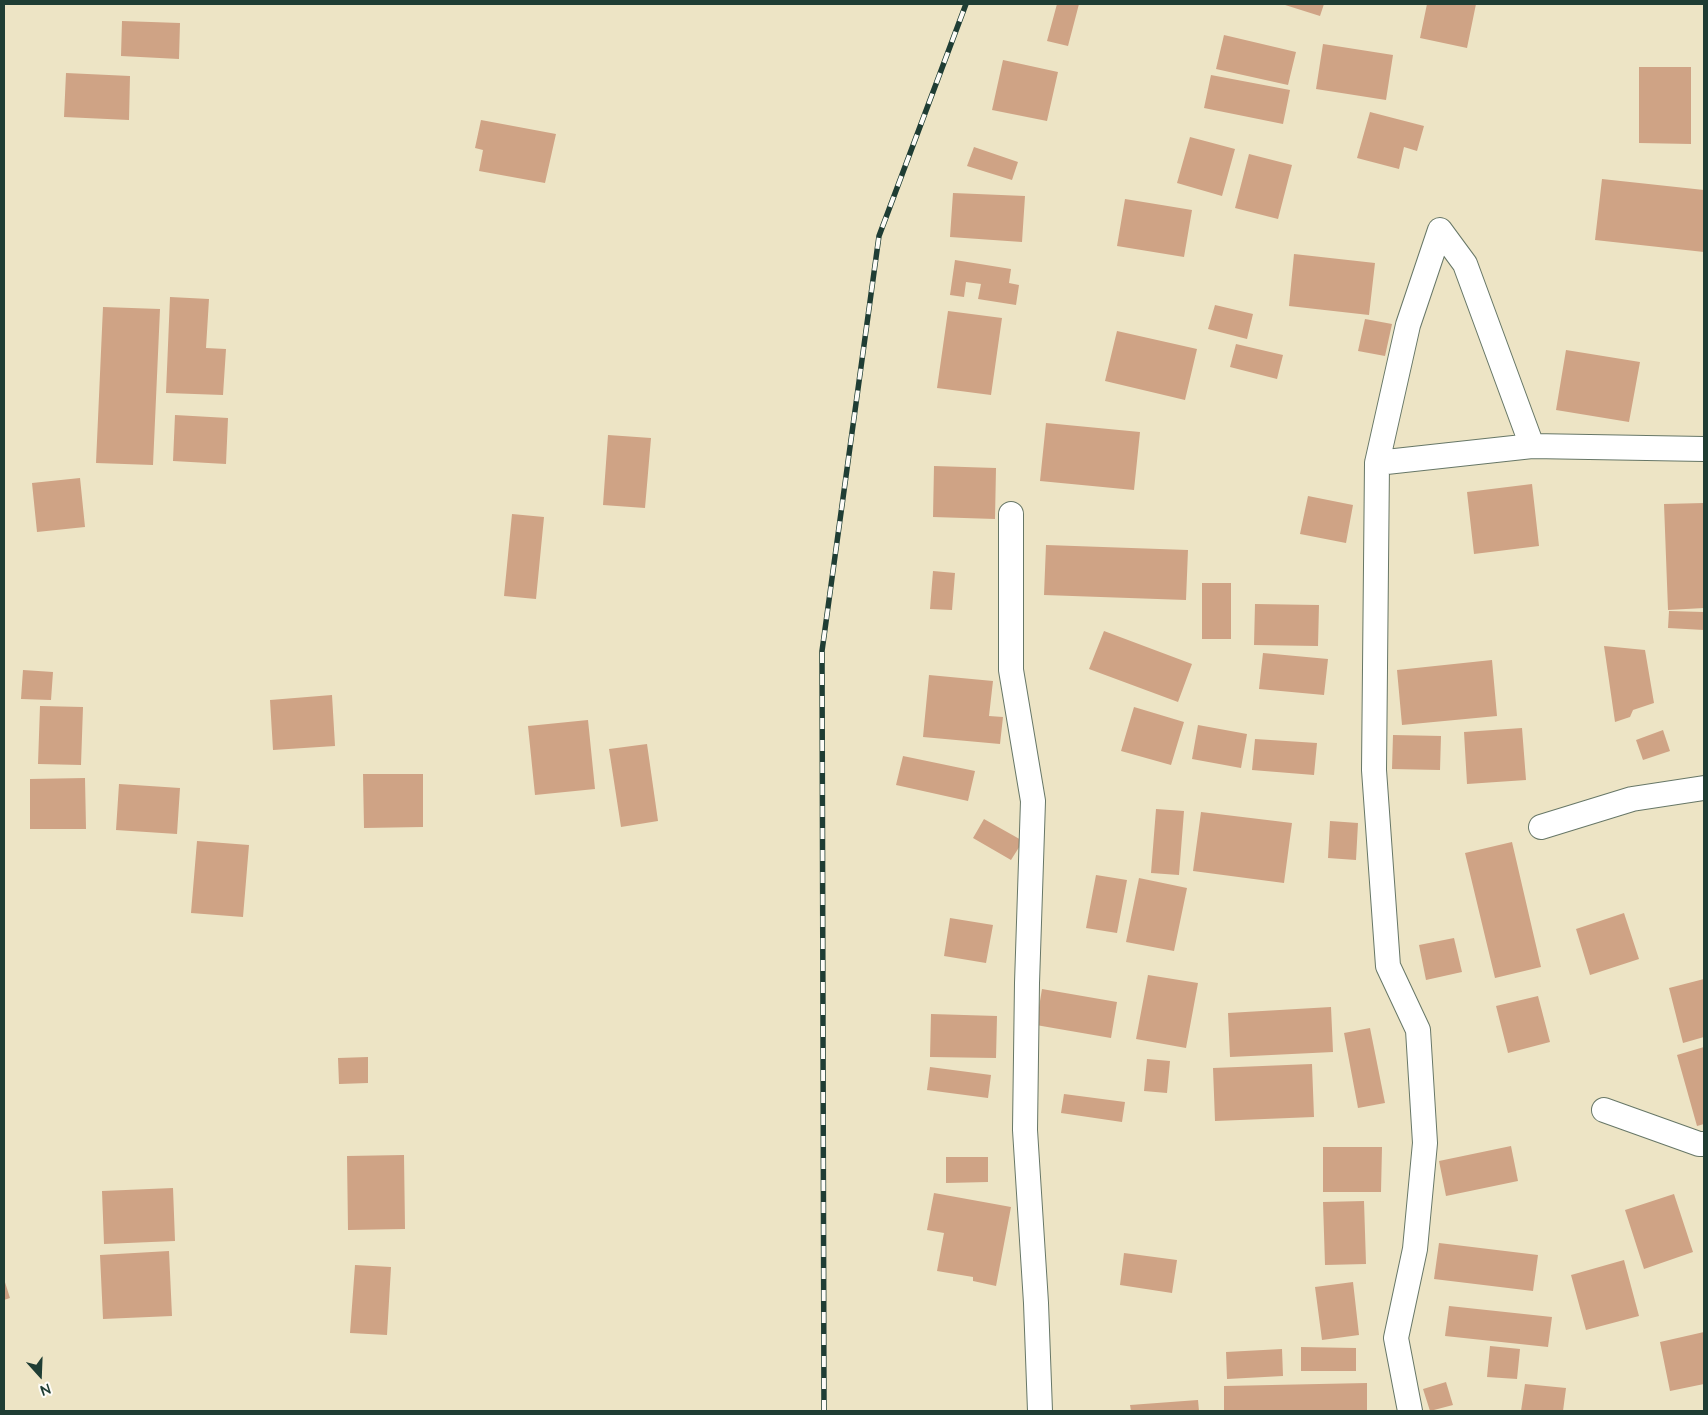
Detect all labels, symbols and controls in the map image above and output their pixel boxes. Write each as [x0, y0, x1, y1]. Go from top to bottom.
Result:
north arrow [15, 1350, 65, 1400]
text: N [38, 1378, 53, 1400]

